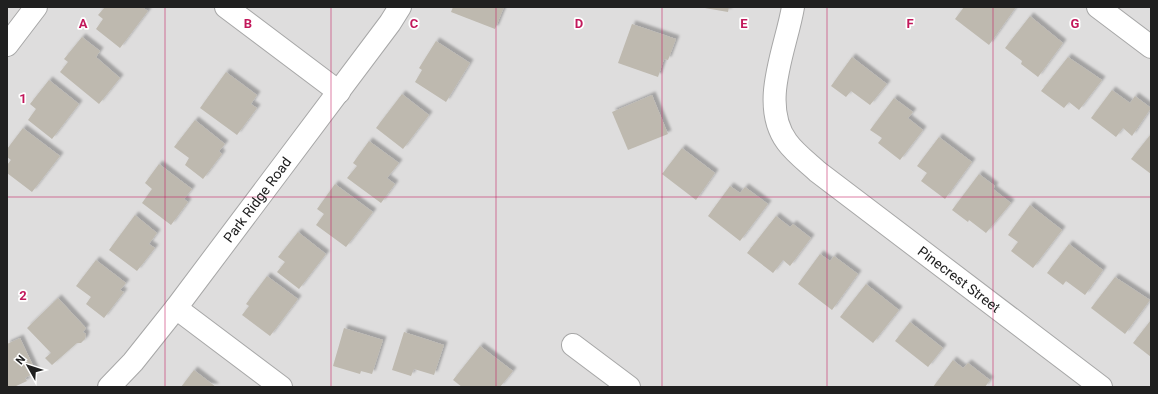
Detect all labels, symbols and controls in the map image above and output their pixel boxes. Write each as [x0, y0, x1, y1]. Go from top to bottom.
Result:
text: A [79, 16, 88, 31]
text: B [244, 16, 252, 31]
text: C [410, 16, 419, 31]
text: D [575, 16, 583, 31]
text: E [740, 16, 748, 31]
text: F [906, 16, 914, 31]
text: G [1071, 16, 1080, 31]
text: 1 [19, 91, 27, 106]
street label: Park Ridge Road [220, 154, 294, 246]
street label: Pinecrest Street [915, 243, 1004, 316]
text: 2 [19, 288, 27, 303]
north arrow [8, 346, 48, 386]
text: N [13, 353, 28, 367]

